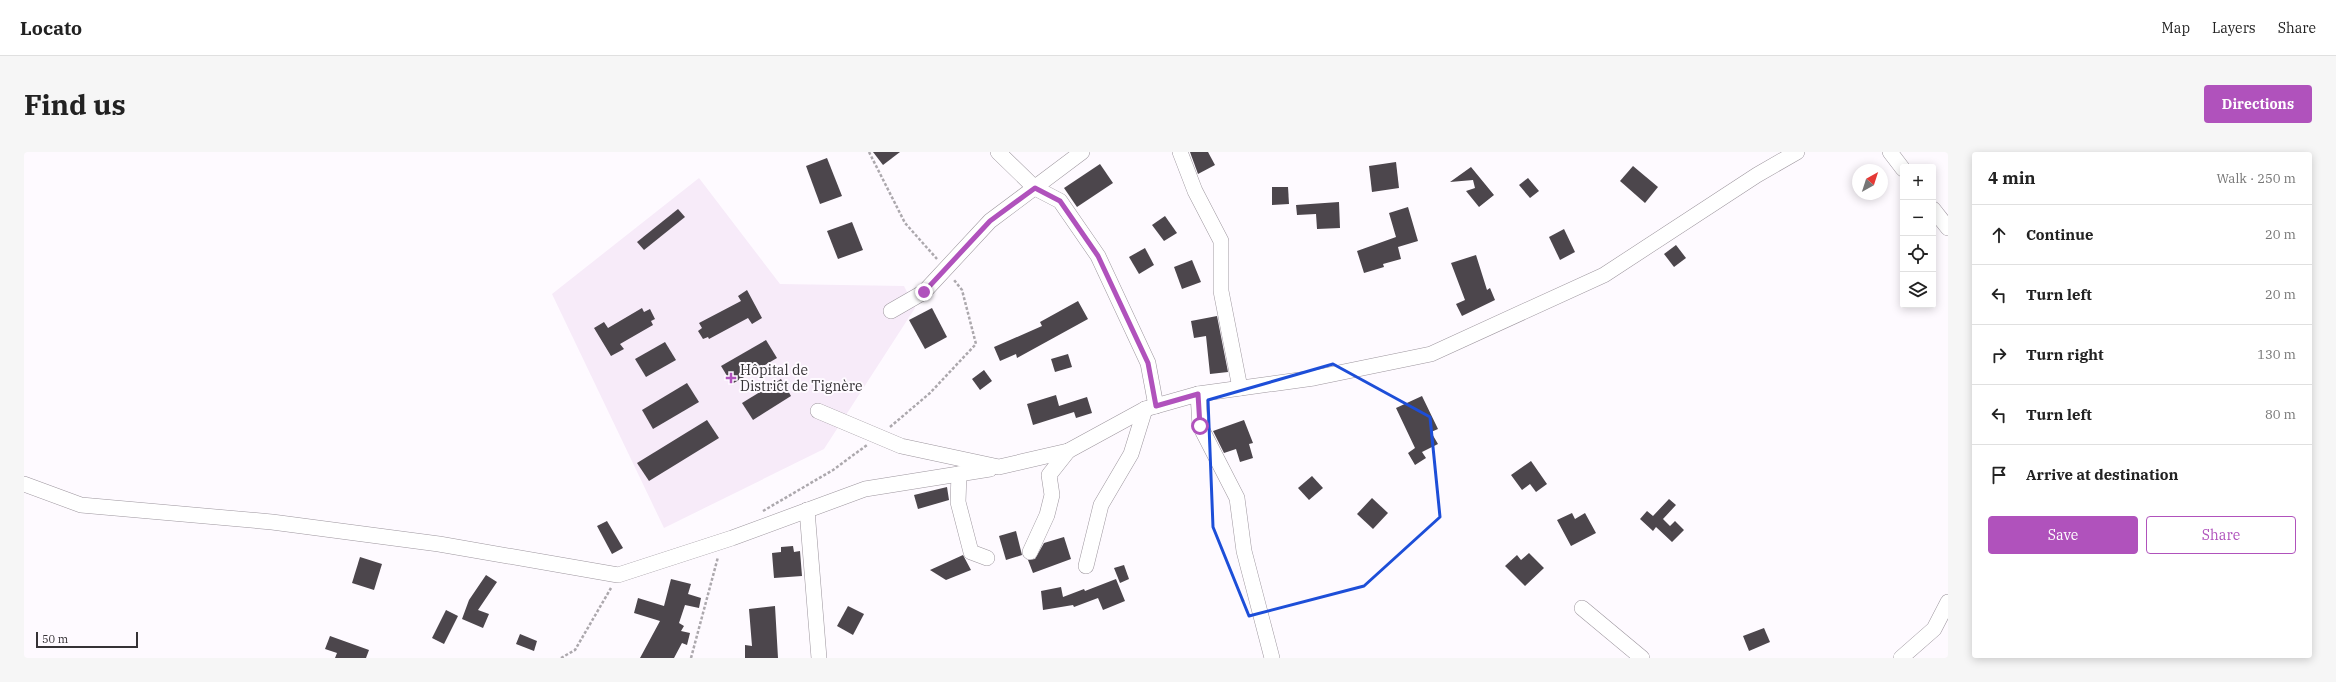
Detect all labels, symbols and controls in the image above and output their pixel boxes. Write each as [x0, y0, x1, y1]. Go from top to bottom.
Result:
text: Locato [20, 16, 82, 40]
text: Map [2162, 19, 2190, 37]
text: Layers [2212, 19, 2256, 37]
text: Share [2278, 19, 2316, 37]
button: Directions [2204, 85, 2312, 123]
text: Find us [24, 86, 126, 123]
north arrow [1852, 164, 1888, 200]
map controls [1900, 164, 1936, 308]
button: + [1900, 164, 1936, 200]
text: 4 min [1988, 167, 2036, 189]
text: Walk · 250 m [2217, 170, 2296, 187]
button: − [1900, 200, 1936, 236]
icon: ahead [1988, 224, 2010, 246]
text: Continue [2026, 225, 2093, 244]
text: 20 m [2265, 226, 2296, 243]
button: locate [1900, 236, 1936, 272]
button: layers [1900, 272, 1936, 308]
route end [915, 283, 933, 301]
icon: left [1988, 284, 2010, 306]
text: Turn left [2026, 285, 2092, 304]
text: 20 m [2265, 286, 2296, 303]
icon: right [1988, 344, 2010, 366]
text: Turn right [2026, 345, 2104, 364]
text: 130 m [2257, 346, 2296, 363]
place label: Hôpital de District de Tignère [740, 361, 863, 395]
marker: Hôpital de District de Tignère [725, 372, 737, 384]
icon: left [1988, 404, 2010, 426]
text: Turn left [2026, 405, 2092, 424]
text: 80 m [2265, 406, 2296, 423]
route start [1191, 417, 1209, 435]
icon: arrive [1988, 464, 2010, 486]
text: Arrive at destination [2026, 465, 2178, 484]
button: Save [1988, 516, 2138, 554]
button: Share [2146, 516, 2296, 554]
scale bar [36, 630, 138, 649]
text: 50 m [42, 632, 68, 646]

